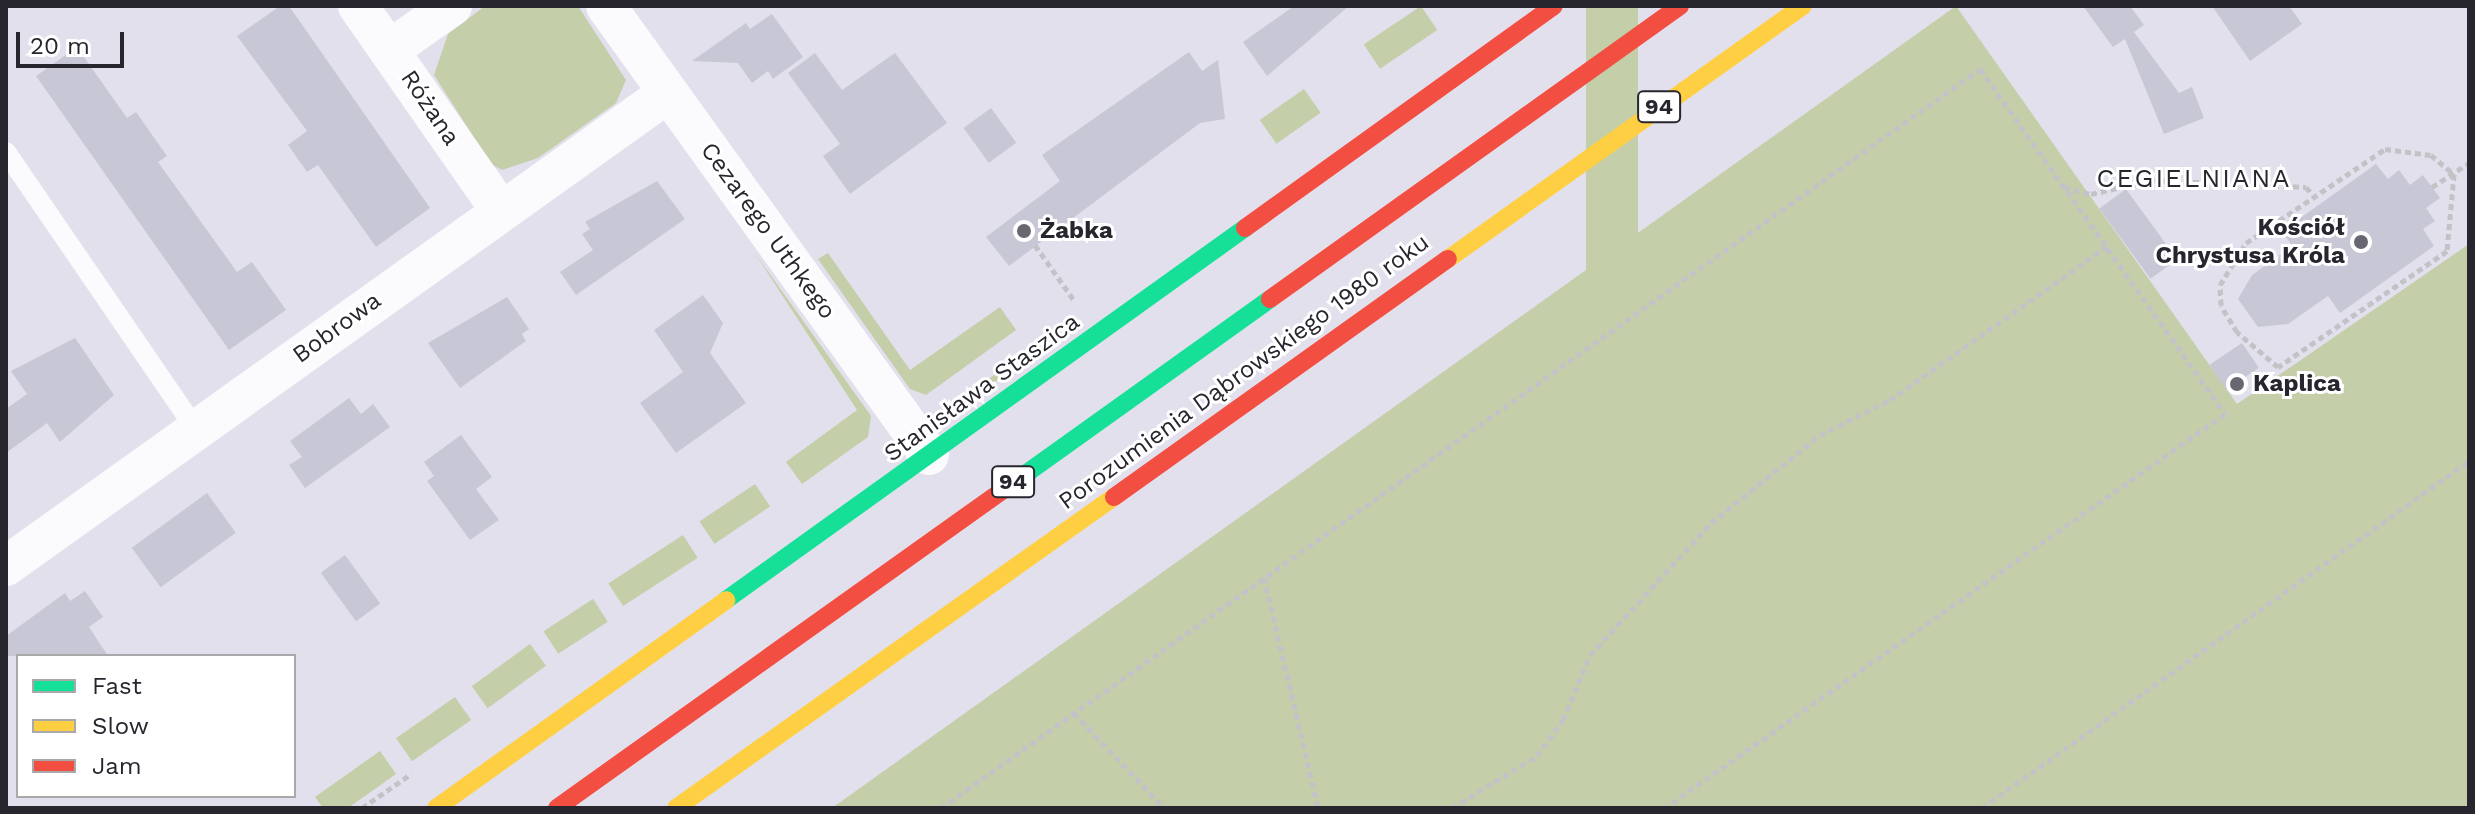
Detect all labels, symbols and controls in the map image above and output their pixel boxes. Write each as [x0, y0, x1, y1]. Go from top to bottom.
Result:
scale bar [20, 16, 128, 66]
text: 20 m [30, 32, 90, 60]
street label: Różana [394, 65, 466, 151]
road number: 94 [1637, 89, 1681, 125]
street label: Cezarego Uthkego [694, 137, 842, 325]
district label: CEGIELNIANA [2097, 163, 2291, 195]
place label: Kościół Chrystusa Króla [2155, 214, 2345, 270]
place label: Żabka [1040, 217, 1113, 245]
marker: Żabka [1015, 222, 1033, 240]
street label: Porozumienia Dąbrowskiego 1980 roku [1053, 228, 1435, 516]
marker: Kościół Chrystusa Króla [2352, 233, 2370, 251]
street label: Bobrowa [287, 286, 387, 370]
street label: Stanisława Staszica [879, 307, 1085, 469]
place label: Kaplica [2253, 370, 2341, 398]
marker: Kaplica [2228, 375, 2246, 393]
road number: 94 [991, 464, 1035, 500]
legend [16, 654, 296, 798]
text: Fast [92, 672, 142, 700]
text: Slow [92, 712, 149, 740]
text: Jam [92, 752, 142, 780]

